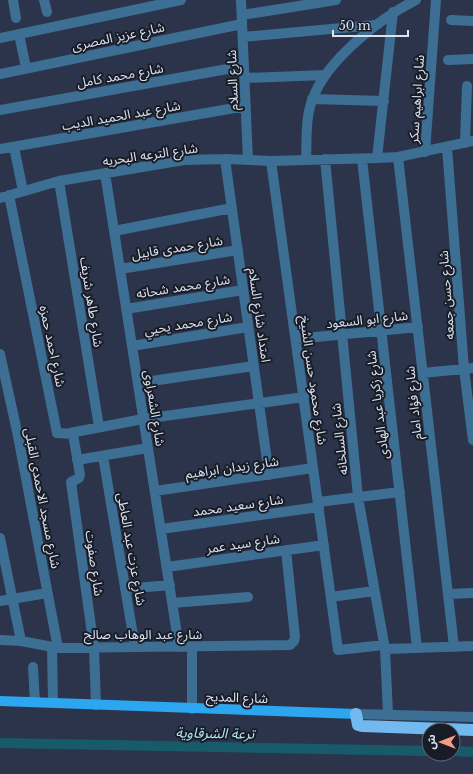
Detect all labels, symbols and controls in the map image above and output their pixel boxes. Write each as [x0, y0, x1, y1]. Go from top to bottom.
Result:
scale bar [333, 12, 408, 38]
street label: شارع عزيز المصرى [70, 18, 166, 57]
text: 50 m [339, 18, 371, 33]
street label: شارع السلام [223, 49, 244, 111]
street label: شارع ابراهيم سكر [405, 54, 430, 145]
street label: شارع محمد كامل [75, 59, 165, 93]
street label: شارع عبد الحميد الديب [61, 97, 182, 136]
street label: شارع الترعه البحريه [101, 139, 199, 172]
street label: شارع حمدى قابيل [130, 232, 224, 265]
street label: شارع حسن جمعه [435, 250, 460, 340]
street label: شارع طاهر شريف [74, 256, 107, 349]
street label: امتداد شارع السلام [242, 267, 275, 364]
street label: شارع محمد شحاته [135, 271, 232, 304]
street label: شارع احمد حمزه [34, 304, 69, 389]
street label: شارع ابو السعود [325, 307, 409, 334]
street label: شارع محمد يحيي [143, 308, 234, 341]
street label: شارع محمود حسن الشيخ [294, 314, 331, 446]
street label: شارع زكريا عبد الهادى [362, 349, 395, 460]
street label: شارع فؤاد امام [401, 365, 428, 441]
street label: شارع الشعراوى [138, 369, 169, 448]
street label: شارع السلخانه [327, 402, 354, 476]
street label: شارع مسجد الاحمدى القبلى [19, 426, 65, 570]
street label: شارع زيدان ابراهيم [184, 453, 280, 484]
street label: شارع عزت عبد العاطى [111, 491, 150, 607]
street label: شارع سعيد محمد [192, 491, 285, 522]
street label: شارع صفوت [79, 529, 108, 597]
street label: شارع سيد عمر [204, 530, 281, 559]
street label: شارع عبد الوهاب صالح [84, 626, 202, 645]
street label: شارع المديح [205, 688, 268, 709]
north arrow [421, 722, 461, 762]
water label: ترعة الشرقاوية [176, 723, 256, 743]
text: ش [424, 734, 438, 750]

